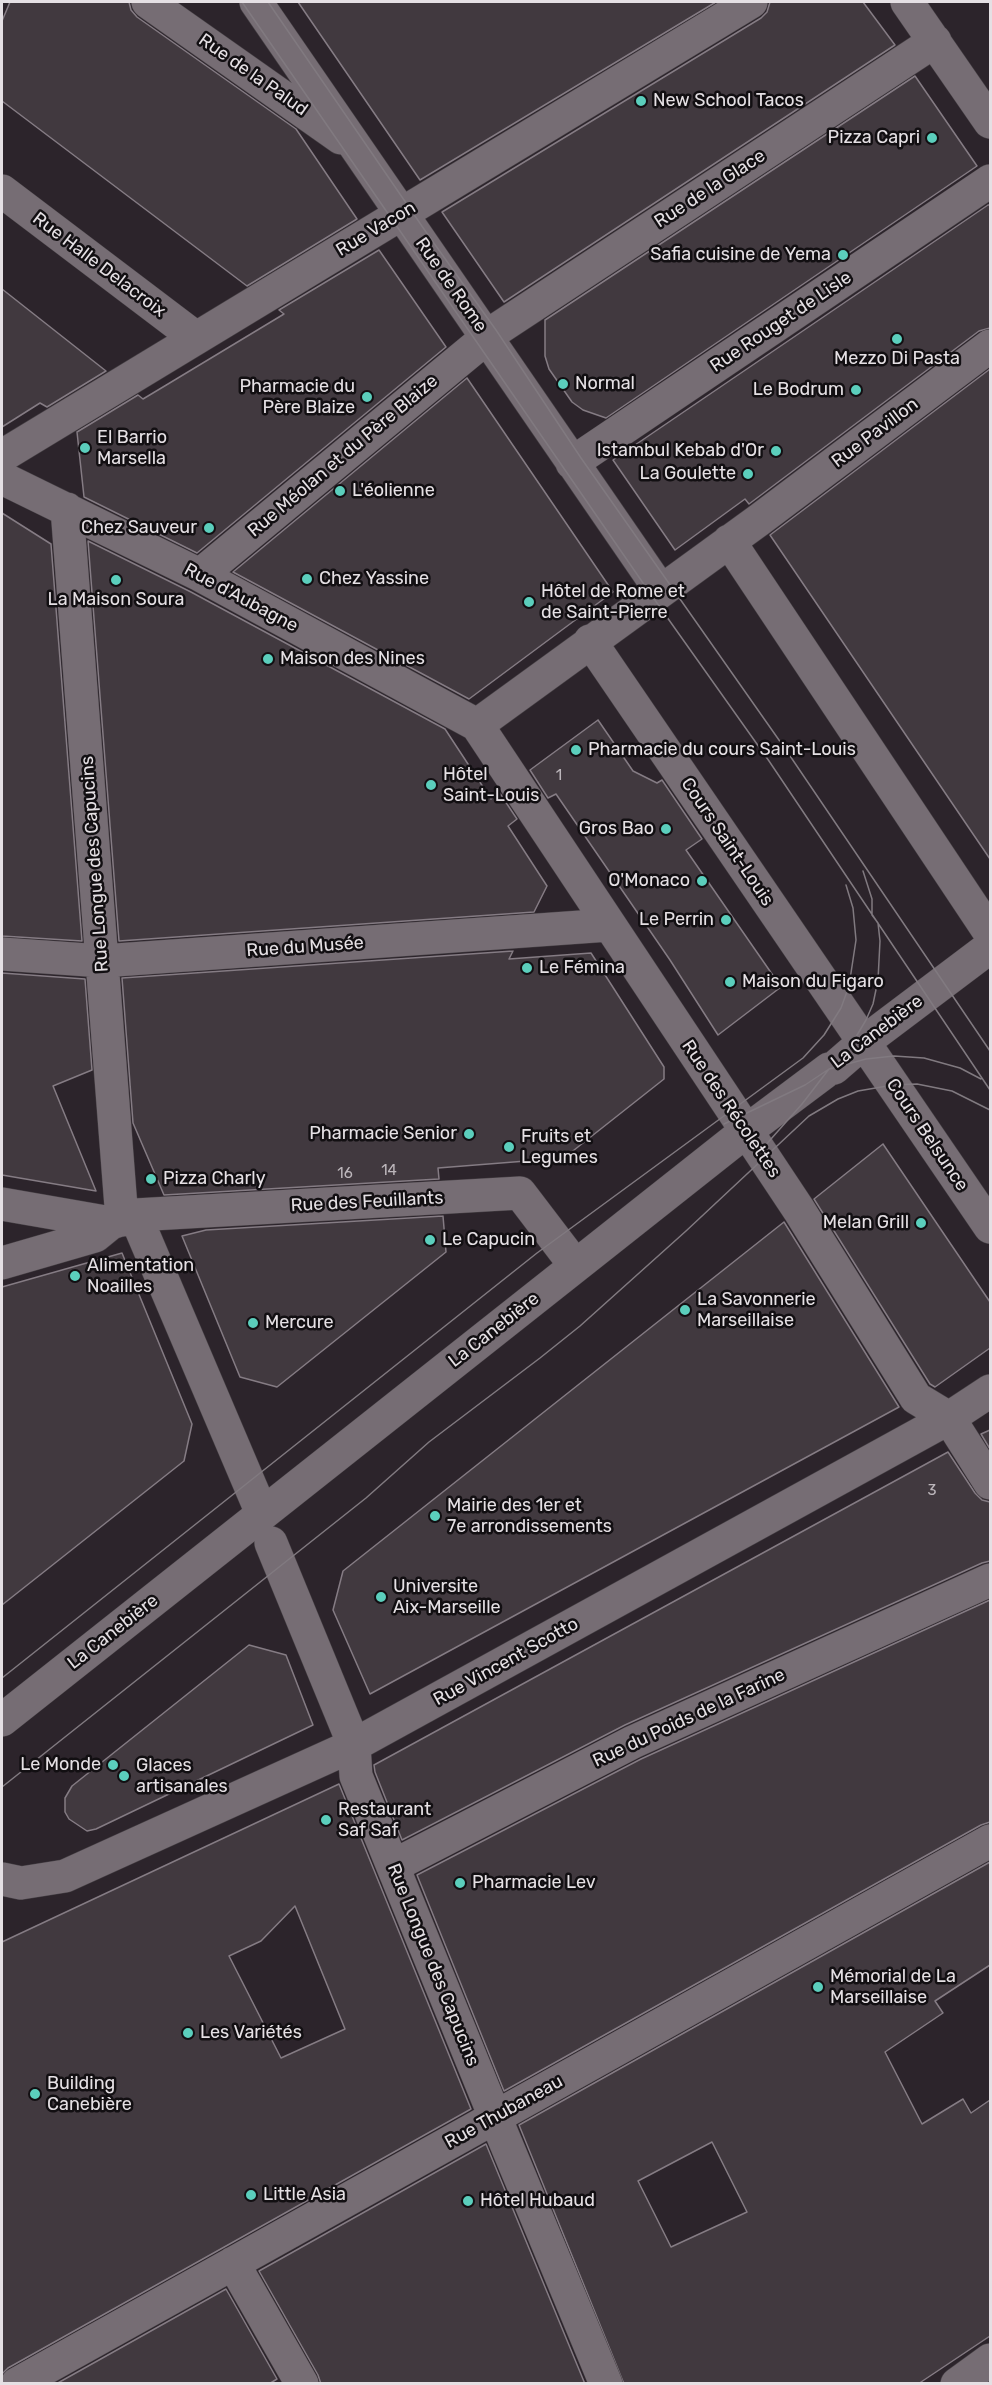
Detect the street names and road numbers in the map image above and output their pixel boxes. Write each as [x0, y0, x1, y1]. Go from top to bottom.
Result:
street label: Rue de la Palud [194, 29, 312, 121]
street label: Rue de la Glace [651, 145, 769, 233]
street label: Rue Vacon [332, 197, 420, 261]
street label: Rue Halle Delacroix [28, 208, 170, 322]
street label: Rue de Rome [410, 234, 492, 336]
street label: Rue Rouget de Lisle [706, 267, 856, 377]
street label: Rue Méolan et du Père Blaize [244, 370, 442, 542]
street label: Rue Pavillon [828, 394, 922, 472]
street label: Rue d'Aubagne [180, 559, 302, 637]
street label: Rue Longue des Capucins [77, 755, 113, 973]
street label: Cours Saint-Louis [676, 774, 778, 910]
street label: Rue du Musée [246, 932, 364, 962]
street label: La Canebière [827, 990, 927, 1074]
street label: Rue des Récolettes [677, 1036, 785, 1182]
street label: Cours Belsunce [881, 1075, 973, 1195]
street label: Rue des Feuillants [290, 1187, 444, 1217]
street label: La Canebière [444, 1288, 544, 1372]
street label: La Canebière [63, 1590, 163, 1674]
street label: Rue Vincent Scotto [430, 1613, 582, 1711]
street label: Rue du Poids de la Farine [589, 1664, 789, 1772]
street label: Rue Longue des Capucins [382, 1861, 484, 2069]
street label: Rue Thubaneau [441, 2071, 567, 2153]

